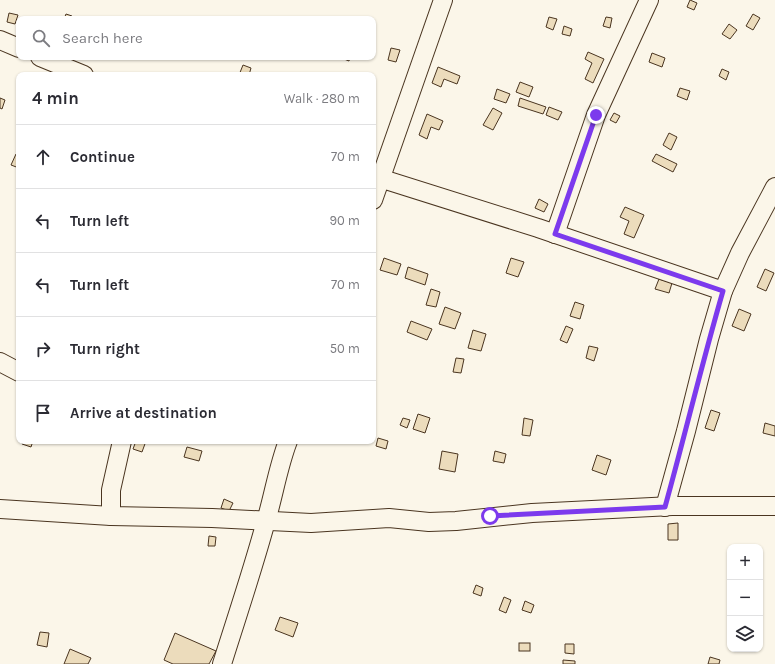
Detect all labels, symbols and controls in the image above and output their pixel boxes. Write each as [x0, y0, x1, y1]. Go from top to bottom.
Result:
search box [16, 16, 376, 60]
icon: search [30, 27, 52, 49]
text: Search here [62, 29, 143, 47]
text: 4 min [32, 88, 79, 108]
text: Walk · 280 m [284, 91, 360, 106]
route end [587, 106, 605, 124]
icon: ahead [32, 146, 54, 168]
text: Continue [70, 148, 135, 166]
text: 70 m [331, 149, 360, 164]
icon: left [32, 210, 54, 232]
text: Turn left [70, 212, 129, 230]
text: 90 m [329, 213, 360, 228]
icon: left [32, 274, 54, 296]
text: Turn left [70, 276, 129, 294]
text: 70 m [331, 277, 360, 292]
icon: right [32, 338, 54, 360]
text: Turn right [70, 340, 140, 358]
text: 50 m [330, 341, 360, 356]
icon: arrive [32, 402, 54, 424]
text: Arrive at destination [70, 404, 217, 422]
route start [481, 507, 499, 525]
map controls [727, 544, 763, 652]
button: + [727, 544, 763, 580]
button: − [727, 580, 763, 616]
button: layers [727, 616, 763, 652]

